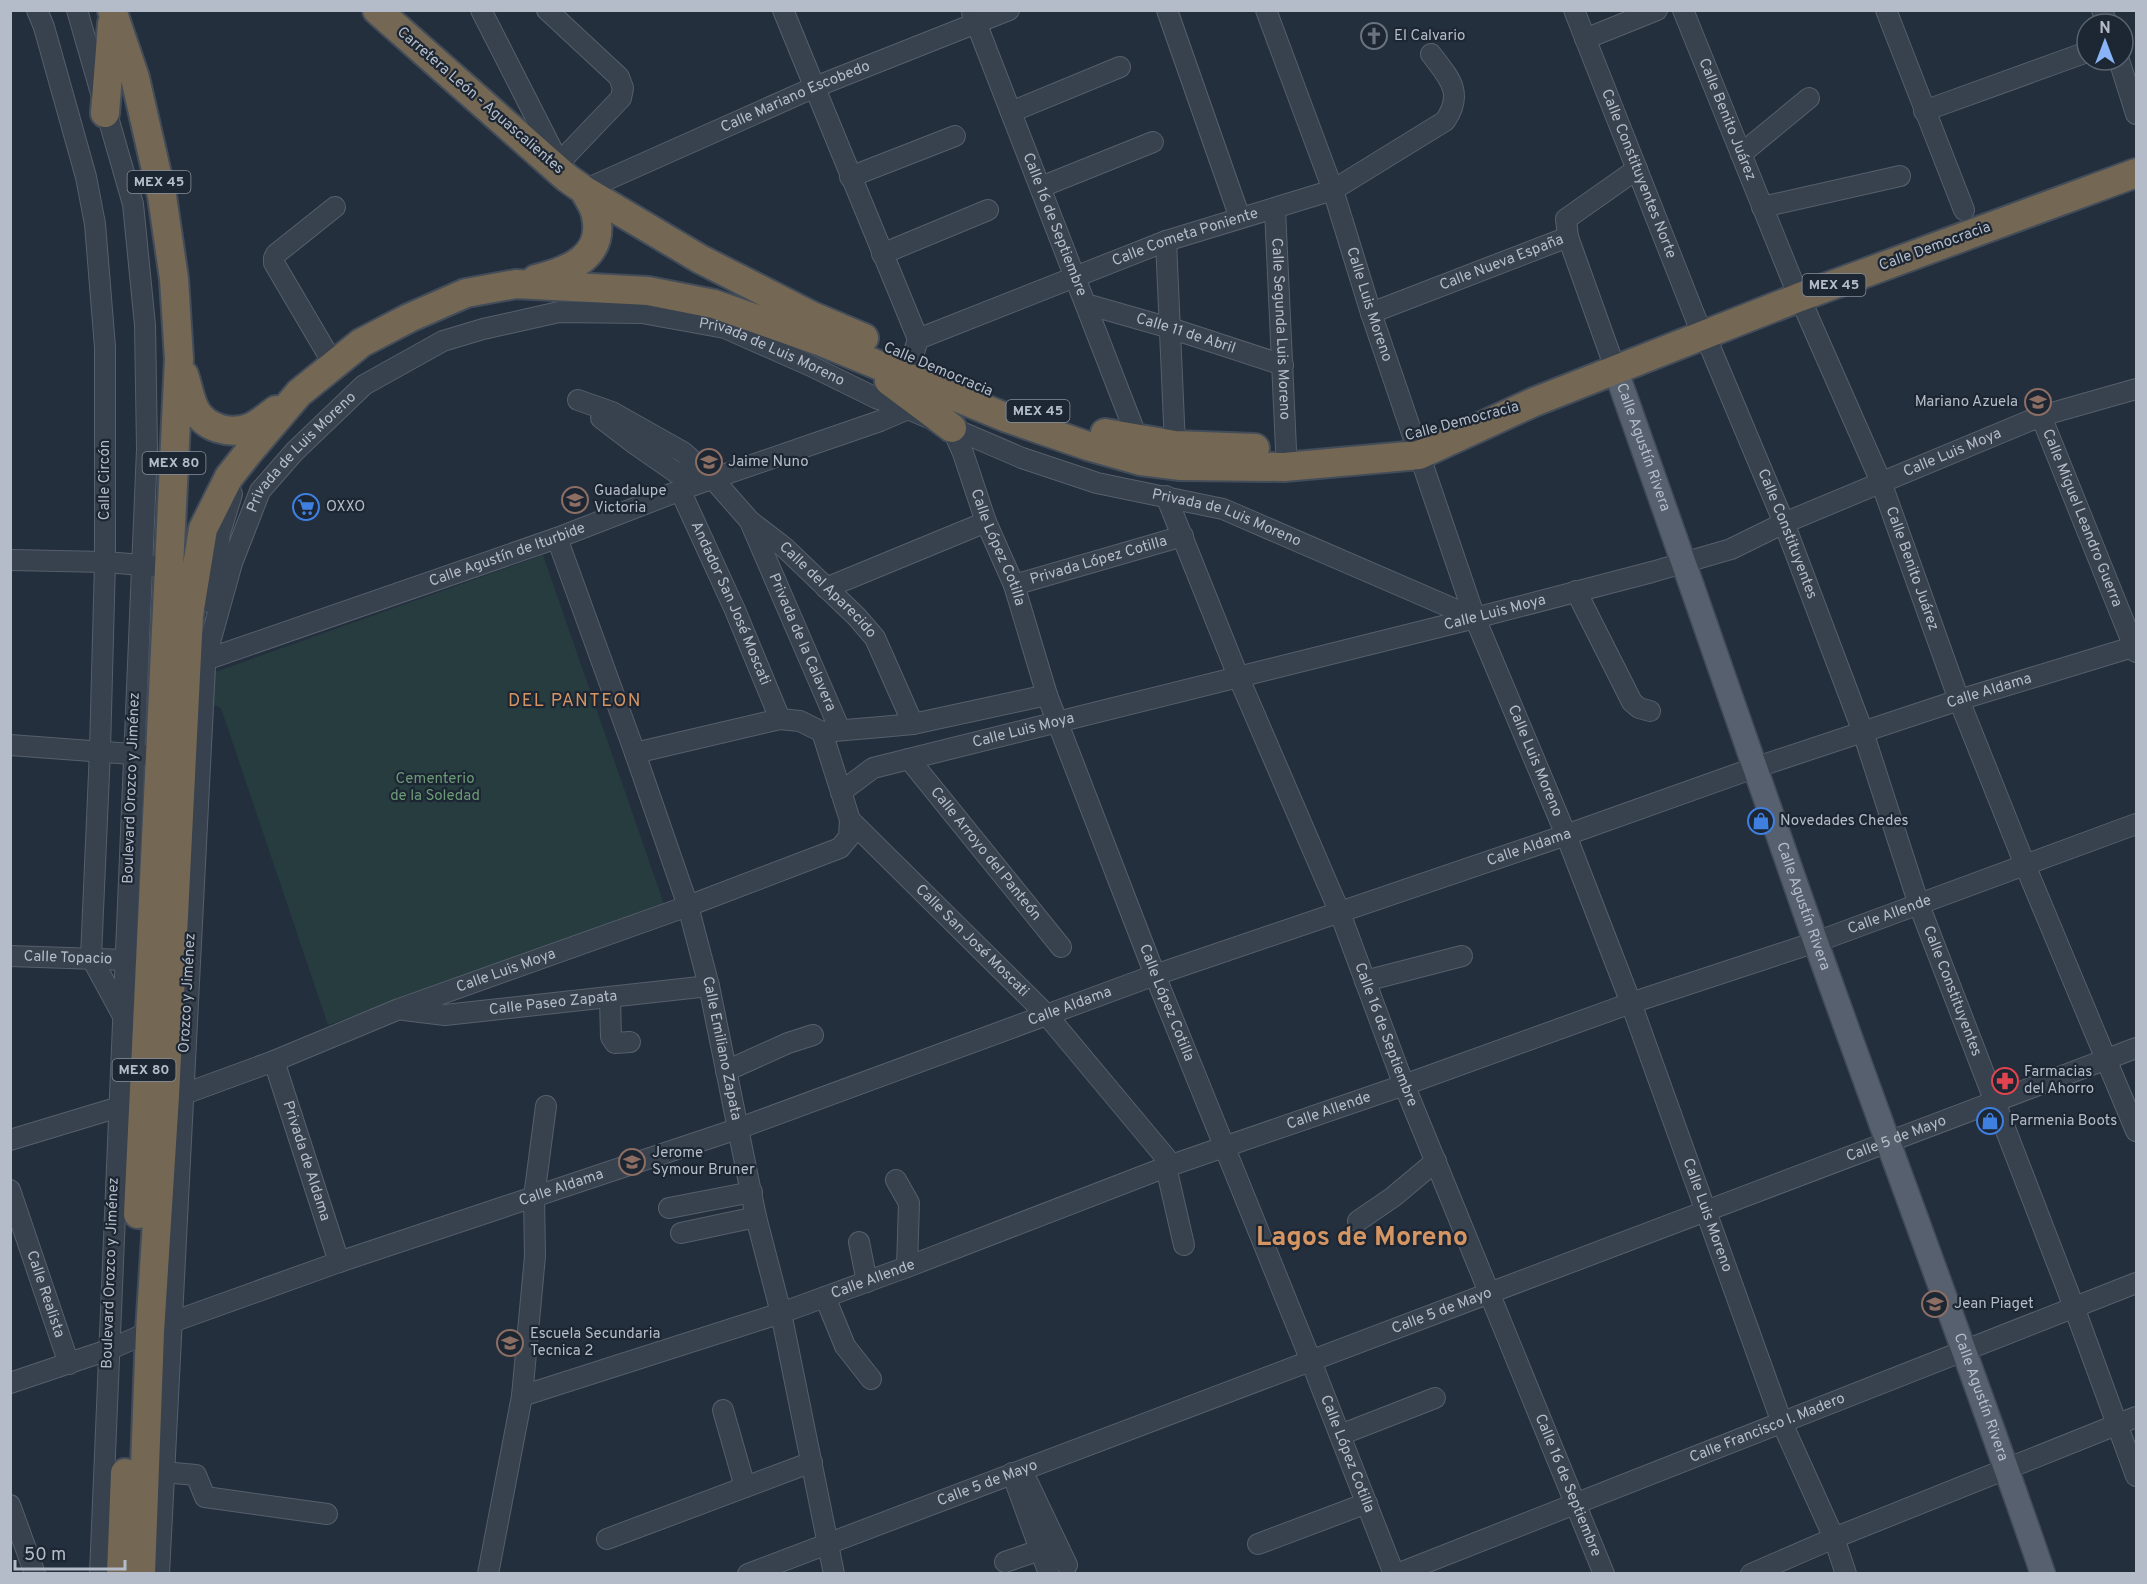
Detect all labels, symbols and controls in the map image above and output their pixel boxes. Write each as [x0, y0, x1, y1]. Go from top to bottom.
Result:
north arrow [2075, 12, 2135, 72]
text: N [2099, 19, 2111, 39]
church icon: El Calvario [1359, 21, 1389, 51]
street label: Carretera León - Aguascalientes [393, 23, 567, 179]
place label: El Calvario [1394, 27, 1465, 46]
street label: Calle Benito Juárez [1694, 55, 1760, 183]
street label: Calle Mariano Escobedo [718, 57, 873, 137]
street label: Calle Constituyentes Norte [1597, 86, 1681, 261]
street label: Calle 16 de Septiembre [1018, 150, 1091, 299]
road number: MEX 45 [128, 171, 190, 193]
street label: Calle Cometa Poniente [1109, 204, 1260, 271]
street label: Calle Democracia [1877, 218, 1993, 276]
street label: Calle Nueva España [1437, 230, 1566, 295]
street label: Calle Segunda Luis Moreno [1267, 237, 1294, 420]
street label: Calle Luis Moreno [1342, 245, 1396, 364]
road number: MEX 45 [1802, 274, 1866, 296]
street label: Calle 11 de Abril [1134, 309, 1238, 358]
street label: Privada de Luis Moreno [697, 314, 848, 391]
street label: Calle Democracia [880, 338, 996, 402]
street label: Calle Agustín Rivera [1612, 381, 1675, 514]
school or university icon: Mariano Azuela [2023, 387, 2053, 417]
street label: Privada de Luis Moreno [243, 388, 360, 515]
place label: Mariano Azuela [1915, 393, 2018, 412]
street label: Calle Democracia [1403, 398, 1521, 446]
road number: MEX 45 [1006, 400, 1070, 422]
street label: Calle Luis Moya [1901, 424, 2004, 482]
street label: Calle Miguel Leandro Guerra [2038, 426, 2126, 610]
street label: Calle Circón [96, 440, 115, 520]
school or university icon: Jaime Nuno [694, 447, 724, 477]
road number: MEX 80 [142, 452, 206, 474]
place label: Jaime Nuno [728, 453, 809, 472]
street label: Calle Constituyentes [1753, 466, 1821, 602]
place label: Guadalupe Victoria [594, 482, 667, 518]
school or university icon: Guadalupe Victoria [560, 485, 590, 515]
street label: Privada de Luis Moreno [1150, 485, 1304, 551]
street label: Calle López Cotilla [966, 486, 1029, 608]
supermarket icon: OXXO [291, 492, 321, 522]
place label: OXXO [326, 498, 365, 517]
street label: Calle Benito Juárez [1881, 504, 1943, 633]
street label: Calle Agustín de Iturbide [427, 518, 588, 591]
street label: Andador San José Moscati [686, 518, 774, 688]
street label: Privada López Cotilla [1028, 532, 1169, 589]
street label: Calle del Aparecido [775, 538, 880, 642]
street label: Privada de la Calavera [764, 570, 840, 714]
street label: Calle Luis Moya [1442, 591, 1548, 635]
street label: Calle Aldama [1944, 669, 2034, 713]
district label: DEL PANTEON [508, 690, 642, 713]
street label: Boulevard Orozco y Jiménez [119, 692, 145, 884]
street label: Calle Luis Moreno [1503, 702, 1567, 820]
street label: Calle Luis Moya [971, 709, 1076, 752]
park label: Cementerio de la Soledad [390, 770, 480, 806]
street label: Calle Arroyo del Panteón [926, 783, 1045, 924]
shop icon: Novedades Chedes [1746, 806, 1776, 836]
place label: Novedades Chedes [1780, 812, 1908, 831]
street label: Calle Aldama [1484, 824, 1574, 871]
street label: Calle Agustín Rivera [1772, 840, 1835, 973]
street label: Calle San José Moscati [911, 880, 1033, 1001]
street label: Calle Allende [1845, 891, 1934, 939]
street label: Calle Constituyentes [1918, 923, 1986, 1059]
street label: Orozco y Jiménez [175, 932, 201, 1054]
street label: Calle López Cotilla [1135, 942, 1198, 1064]
street label: Calle Luis Moya [454, 944, 558, 997]
street label: Calle Topacio [23, 947, 113, 969]
street label: Calle 16 de Septiembre [1350, 960, 1422, 1110]
street label: Calle Emiliano Zapata [697, 974, 746, 1122]
street label: Calle Aldama [1025, 982, 1114, 1030]
street label: Calle Paseo Zapata [488, 987, 618, 1020]
road number: MEX 80 [112, 1059, 176, 1081]
place label: Farmacias del Ahorro [2024, 1063, 2094, 1099]
pharmacy icon: Farmacias del Ahorro [1990, 1066, 2020, 1096]
street label: Calle Allende [1284, 1088, 1374, 1134]
street label: Privada de Aldama [278, 1098, 335, 1223]
shop icon: Parmenia Boots [1975, 1106, 2005, 1136]
street label: Calle 5 de Mayo [1843, 1111, 1949, 1166]
place label: Parmenia Boots [2010, 1112, 2117, 1131]
place label: Jerome Symour Bruner [652, 1144, 755, 1180]
school or university icon: Jerome Symour Bruner [617, 1147, 647, 1177]
street label: Calle Luis Moreno [1678, 1156, 1736, 1275]
street label: Calle Aldama [517, 1165, 606, 1211]
street label: Boulevard Orozco y Jiménez [98, 1177, 124, 1369]
district label: Lagos de Moreno [1256, 1221, 1468, 1255]
street label: Calle Realista [22, 1248, 69, 1340]
street label: Calle Allende [828, 1255, 918, 1303]
street label: Calle 5 de Mayo [1389, 1283, 1495, 1339]
school or university icon: Jean Piaget [1920, 1289, 1950, 1319]
place label: Jean Piaget [1954, 1295, 2034, 1314]
place label: Escuela Secundaria Tecnica 2 [530, 1325, 660, 1361]
school or university icon: Escuela Secundaria Tecnica 2 [495, 1328, 525, 1358]
street label: Calle Agustín Rivera [1949, 1330, 2012, 1464]
street label: Calle Francisco I. Madero [1687, 1389, 1848, 1467]
street label: Calle López Cotilla [1316, 1392, 1379, 1515]
street label: Calle 16 de Septiembre [1530, 1411, 1605, 1560]
street label: Calle 5 de Mayo [935, 1456, 1040, 1511]
scale bar [15, 1533, 124, 1571]
text: 50 m [24, 1544, 66, 1567]

